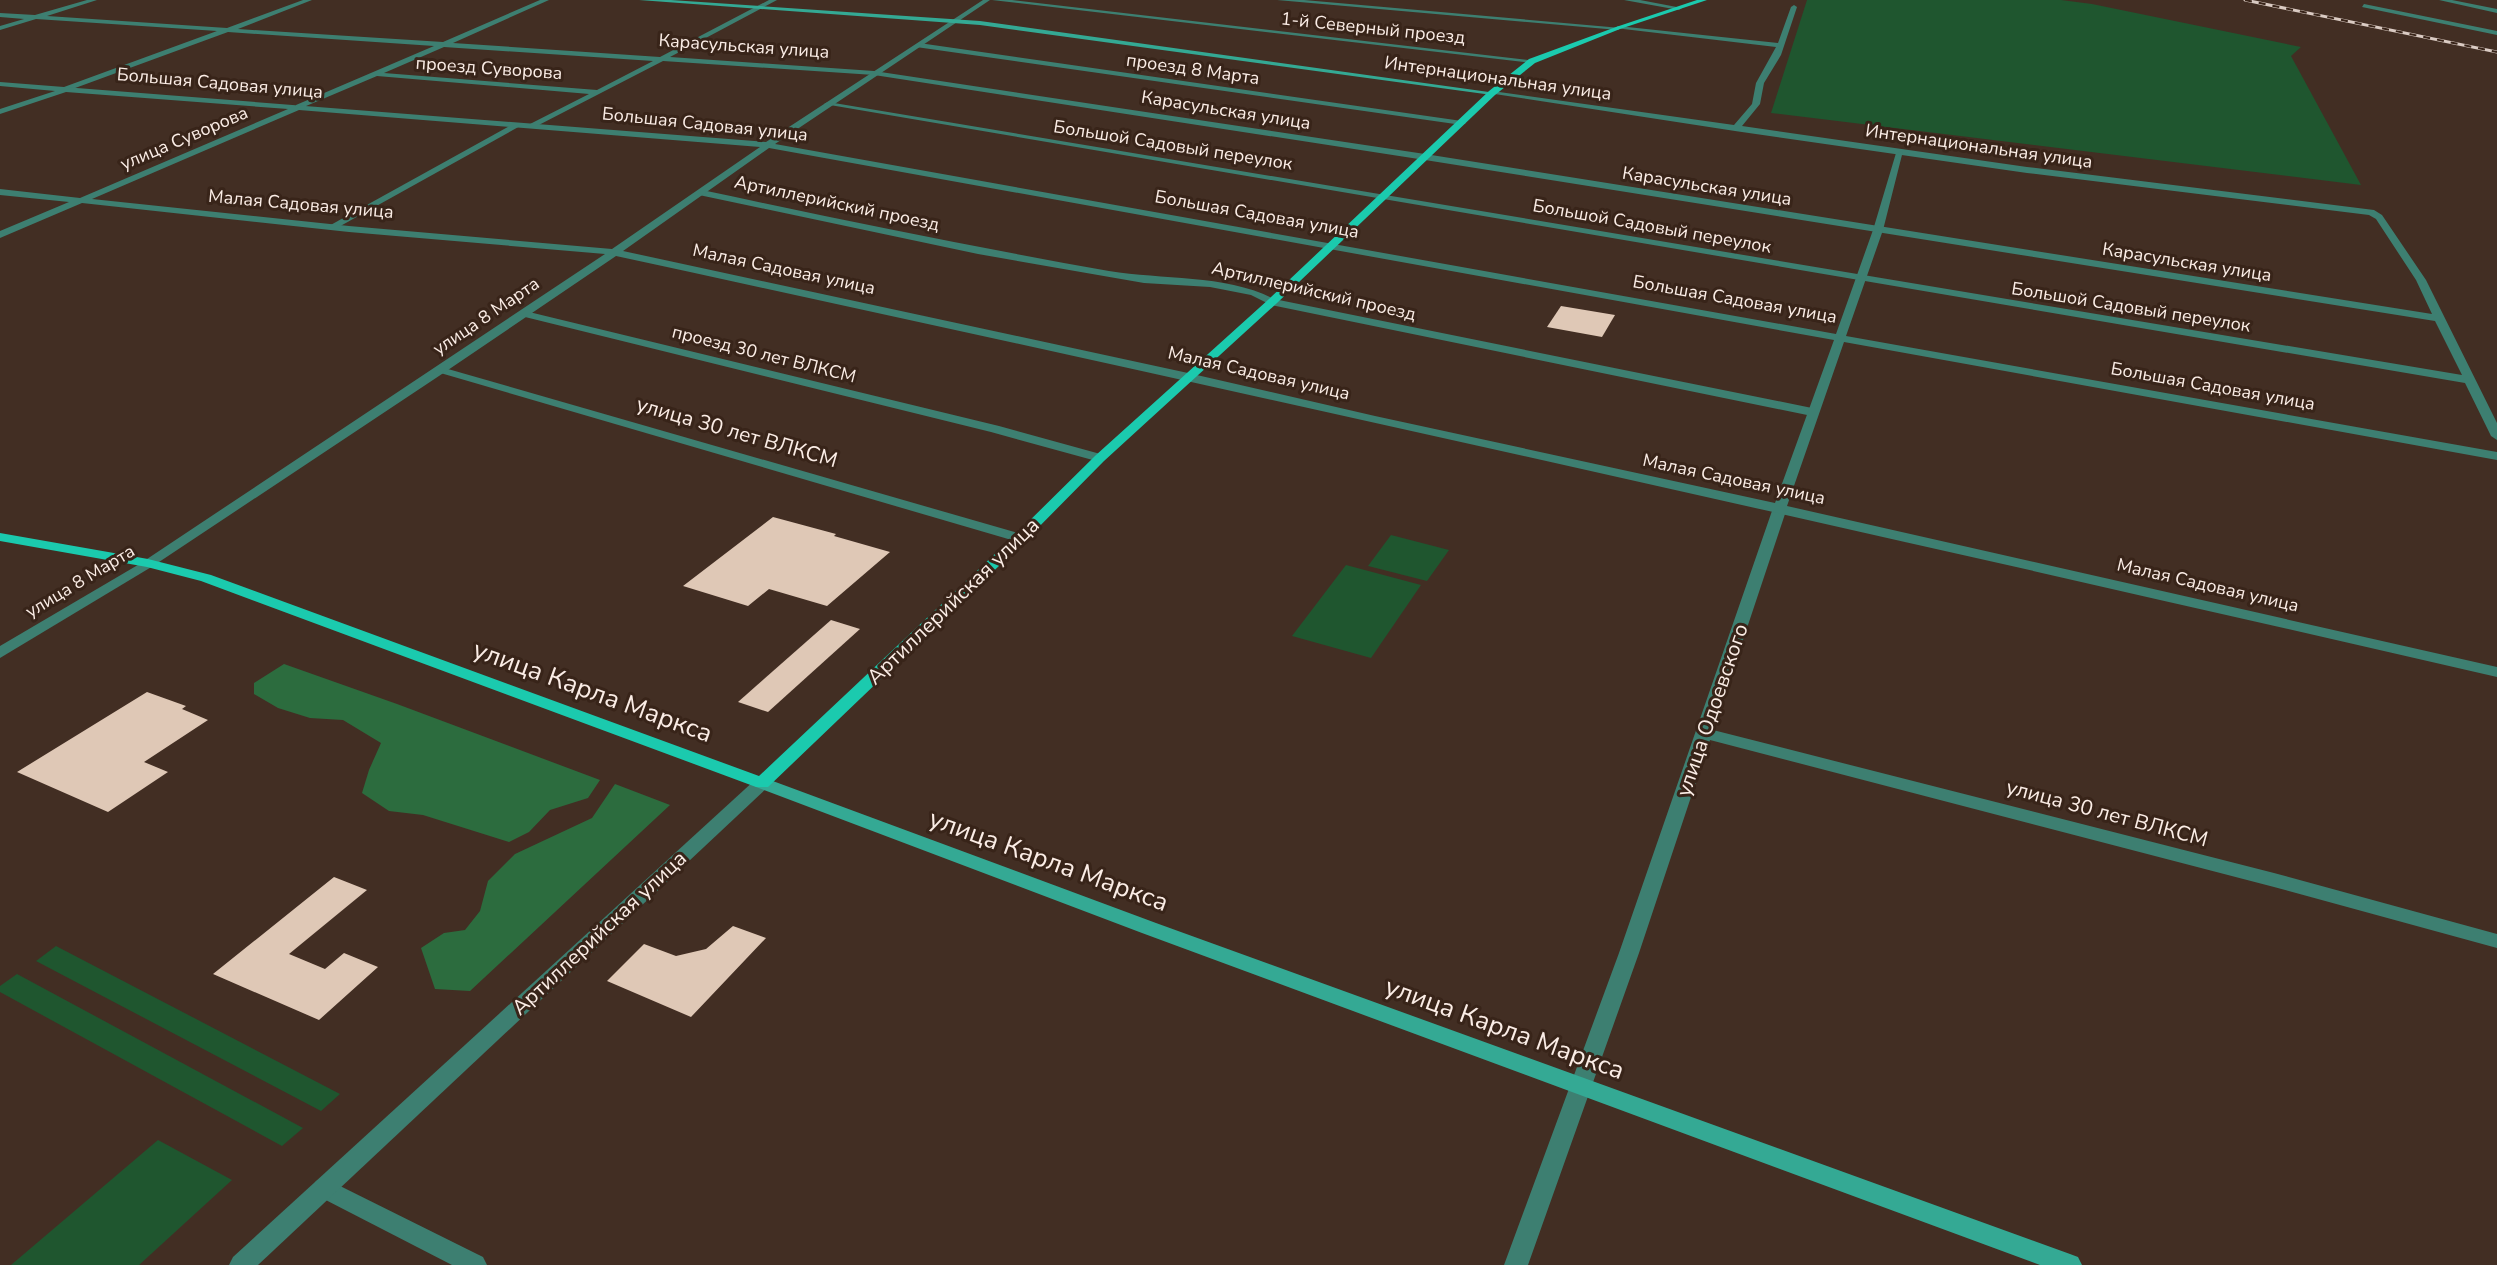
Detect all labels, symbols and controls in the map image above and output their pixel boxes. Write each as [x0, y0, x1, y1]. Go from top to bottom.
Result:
street label: 1-й Северный проезд [1280, 6, 1467, 50]
street label: Карасульская улица [658, 28, 830, 64]
street label: проезд 8 Марта [1125, 48, 1261, 90]
street label: Интернациональная улица [1383, 50, 1613, 106]
street label: проезд Суворова [415, 51, 563, 85]
street label: Большая Садовая улица [116, 62, 324, 104]
street label: Карасульская улица [1140, 85, 1312, 135]
street label: улица Суворова [116, 100, 252, 176]
street label: Большая Садовая улица [601, 101, 809, 147]
street label: Большой Садовый переулок [1052, 114, 1295, 176]
street label: Интернациональная улица [1864, 118, 2094, 174]
street label: Карасульская улица [1621, 161, 1793, 211]
street label: Артиллерийский проезд [732, 170, 942, 237]
street label: Малая Садовая улица [207, 184, 395, 224]
street label: Большая Садовая улица [1153, 184, 1361, 244]
street label: Большой Садовый переулок [1531, 193, 1774, 259]
street label: Карасульская улица [2101, 237, 2273, 287]
street label: Малая Садовая улица [691, 238, 877, 300]
street label: Артиллерийский проезд [1209, 256, 1419, 326]
street label: Большая Садовая улица [1631, 269, 1839, 329]
street label: улица 8 Марта [428, 271, 544, 361]
street label: Большой Садовый переулок [2010, 276, 2253, 338]
street label: проезд 30 лет ВЛКСМ [670, 320, 858, 388]
street label: Малая Садовая улица [1166, 340, 1352, 406]
street label: Большая Садовая улица [2109, 356, 2317, 416]
street label: улица 30 лет ВЛКСМ [633, 390, 841, 474]
street label: Малая Садовая улица [1641, 448, 1827, 510]
street label: Артиллерийская улица [861, 511, 1045, 691]
street label: улица 8 Марта [21, 539, 139, 623]
street label: Малая Садовая улица [2115, 552, 2301, 618]
street label: улица Одоевского [1669, 620, 1755, 800]
street label: улица Карла Маркса [468, 632, 717, 751]
street label: улица 30 лет ВЛКСМ [2003, 773, 2211, 853]
street label: улица Карла Маркса [924, 801, 1173, 920]
street label: Артиллерийская улица [506, 845, 692, 1021]
street label: улица Карла Маркса [1380, 969, 1629, 1088]

